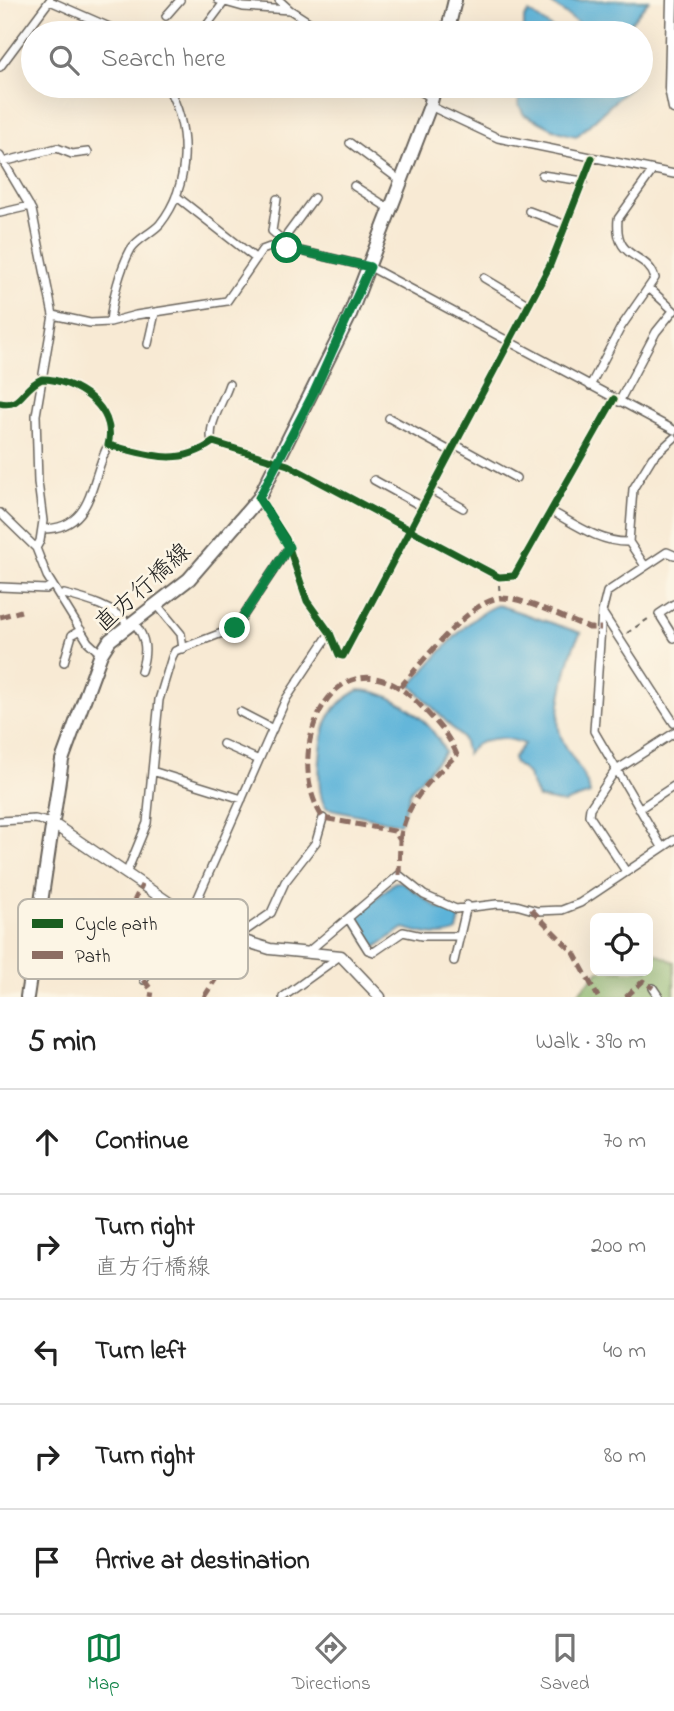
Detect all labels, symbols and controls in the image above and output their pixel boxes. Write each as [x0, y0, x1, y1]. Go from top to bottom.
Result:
search box [21, 21, 653, 98]
icon: search [45, 41, 83, 79]
text: Search here [101, 41, 226, 79]
route start [271, 232, 302, 263]
street label: 直方行橋線 [87, 536, 200, 642]
route end [219, 612, 250, 643]
legend [18, 899, 248, 979]
text: Cycle path [75, 912, 157, 940]
map controls [590, 913, 653, 976]
button: locate [590, 913, 653, 976]
text: Path [75, 944, 111, 971]
text: 5 min [28, 1021, 96, 1065]
text: Walk · 390 m [535, 1026, 646, 1059]
icon: ahead [28, 1123, 66, 1161]
text: Continue [95, 1123, 188, 1161]
text: 70 m [603, 1125, 646, 1158]
text: Turn right [95, 1209, 195, 1247]
icon: right [28, 1228, 66, 1266]
text: 200 m [591, 1230, 646, 1263]
text: 直方行橋線 [95, 1252, 210, 1285]
icon: left [28, 1333, 66, 1371]
text: Turn left [95, 1333, 186, 1371]
text: 40 m [603, 1335, 646, 1368]
icon: right [28, 1438, 66, 1476]
text: Turn right [95, 1438, 195, 1476]
text: 80 m [604, 1440, 646, 1473]
icon: arrive [28, 1543, 66, 1581]
text: Arrive at destination [95, 1543, 310, 1581]
tab: Map [85, 1629, 123, 1698]
tab: Directions [292, 1629, 371, 1698]
tab: Saved [540, 1629, 589, 1698]

